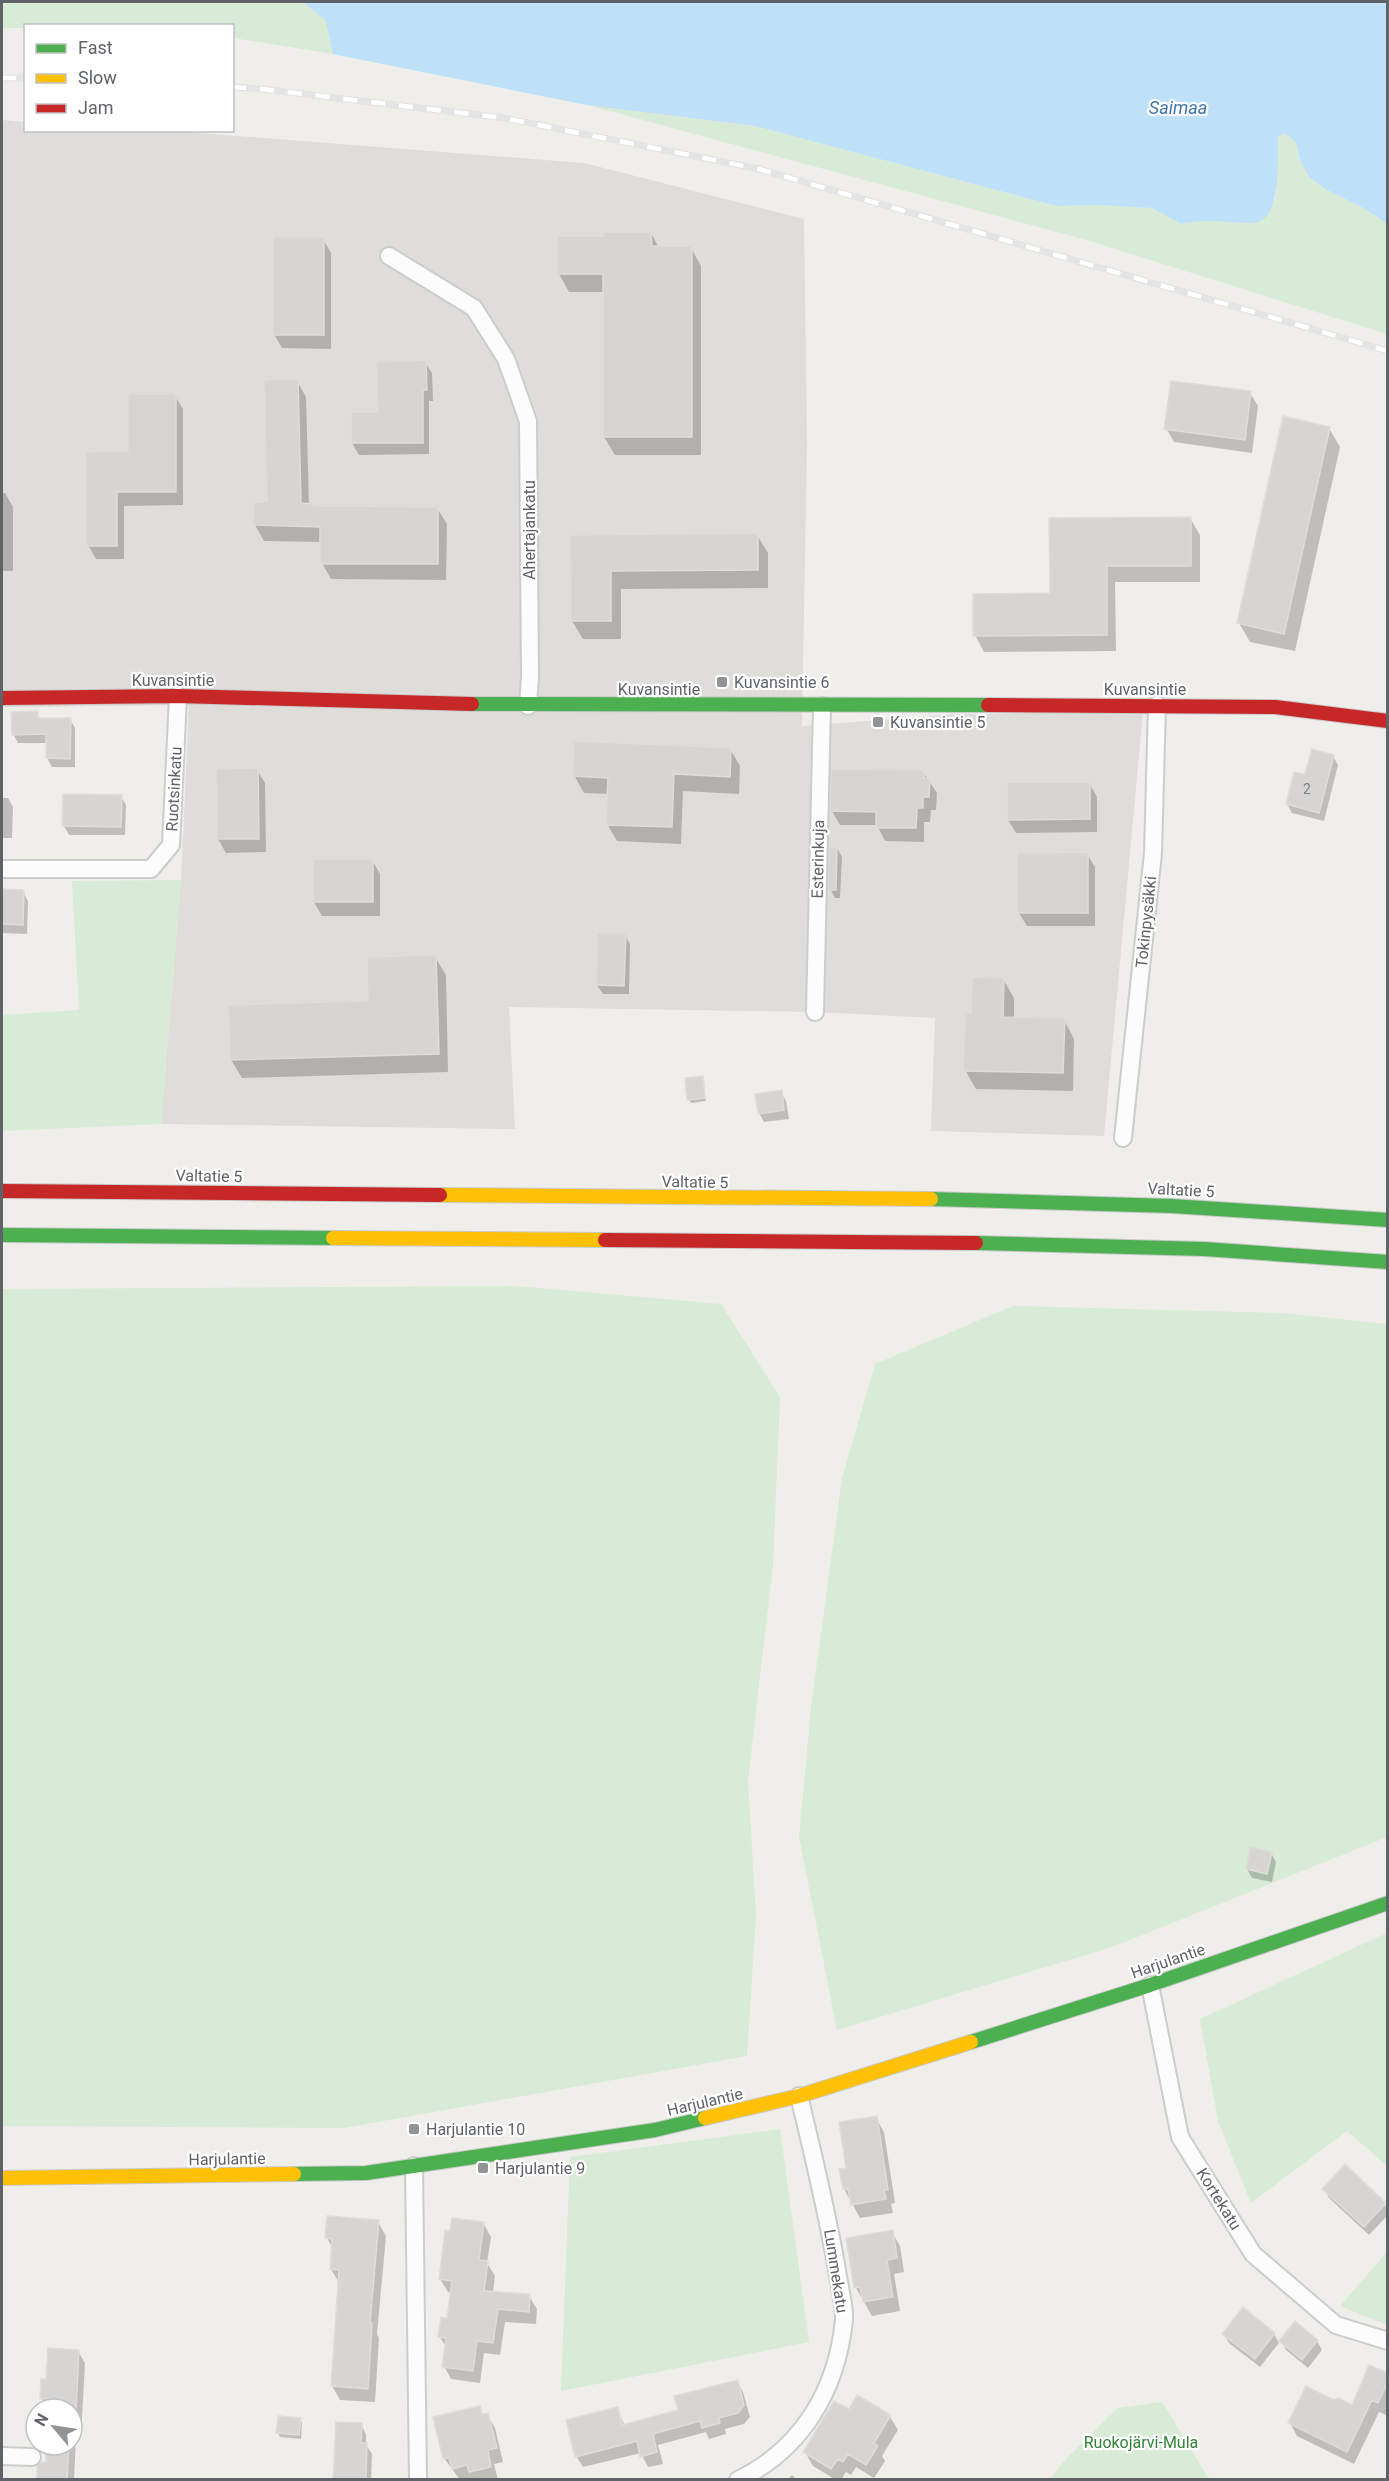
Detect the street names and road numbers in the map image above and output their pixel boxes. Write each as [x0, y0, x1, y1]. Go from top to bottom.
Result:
street label: Ahertajankatu [520, 480, 539, 580]
street label: Kuvansintie [132, 671, 214, 690]
street label: Kuvansintie [618, 680, 700, 699]
street label: Kuvansintie [1104, 680, 1186, 699]
street label: Ruotsinkatu [162, 746, 186, 832]
street label: Esterinkuja [808, 819, 828, 899]
street label: Tokinpysäkki [1132, 875, 1160, 969]
street label: Valtatie 5 [175, 1166, 243, 1186]
street label: Valtatie 5 [661, 1172, 729, 1192]
street label: Valtatie 5 [1147, 1179, 1215, 1201]
street label: Harjulantie [1128, 1939, 1208, 1983]
street label: Harjulantie [665, 2084, 745, 2120]
street label: Harjulantie [188, 2149, 266, 2169]
street label: Kortekatu [1193, 2165, 1245, 2233]
street label: Lummekatu [820, 2228, 852, 2314]

